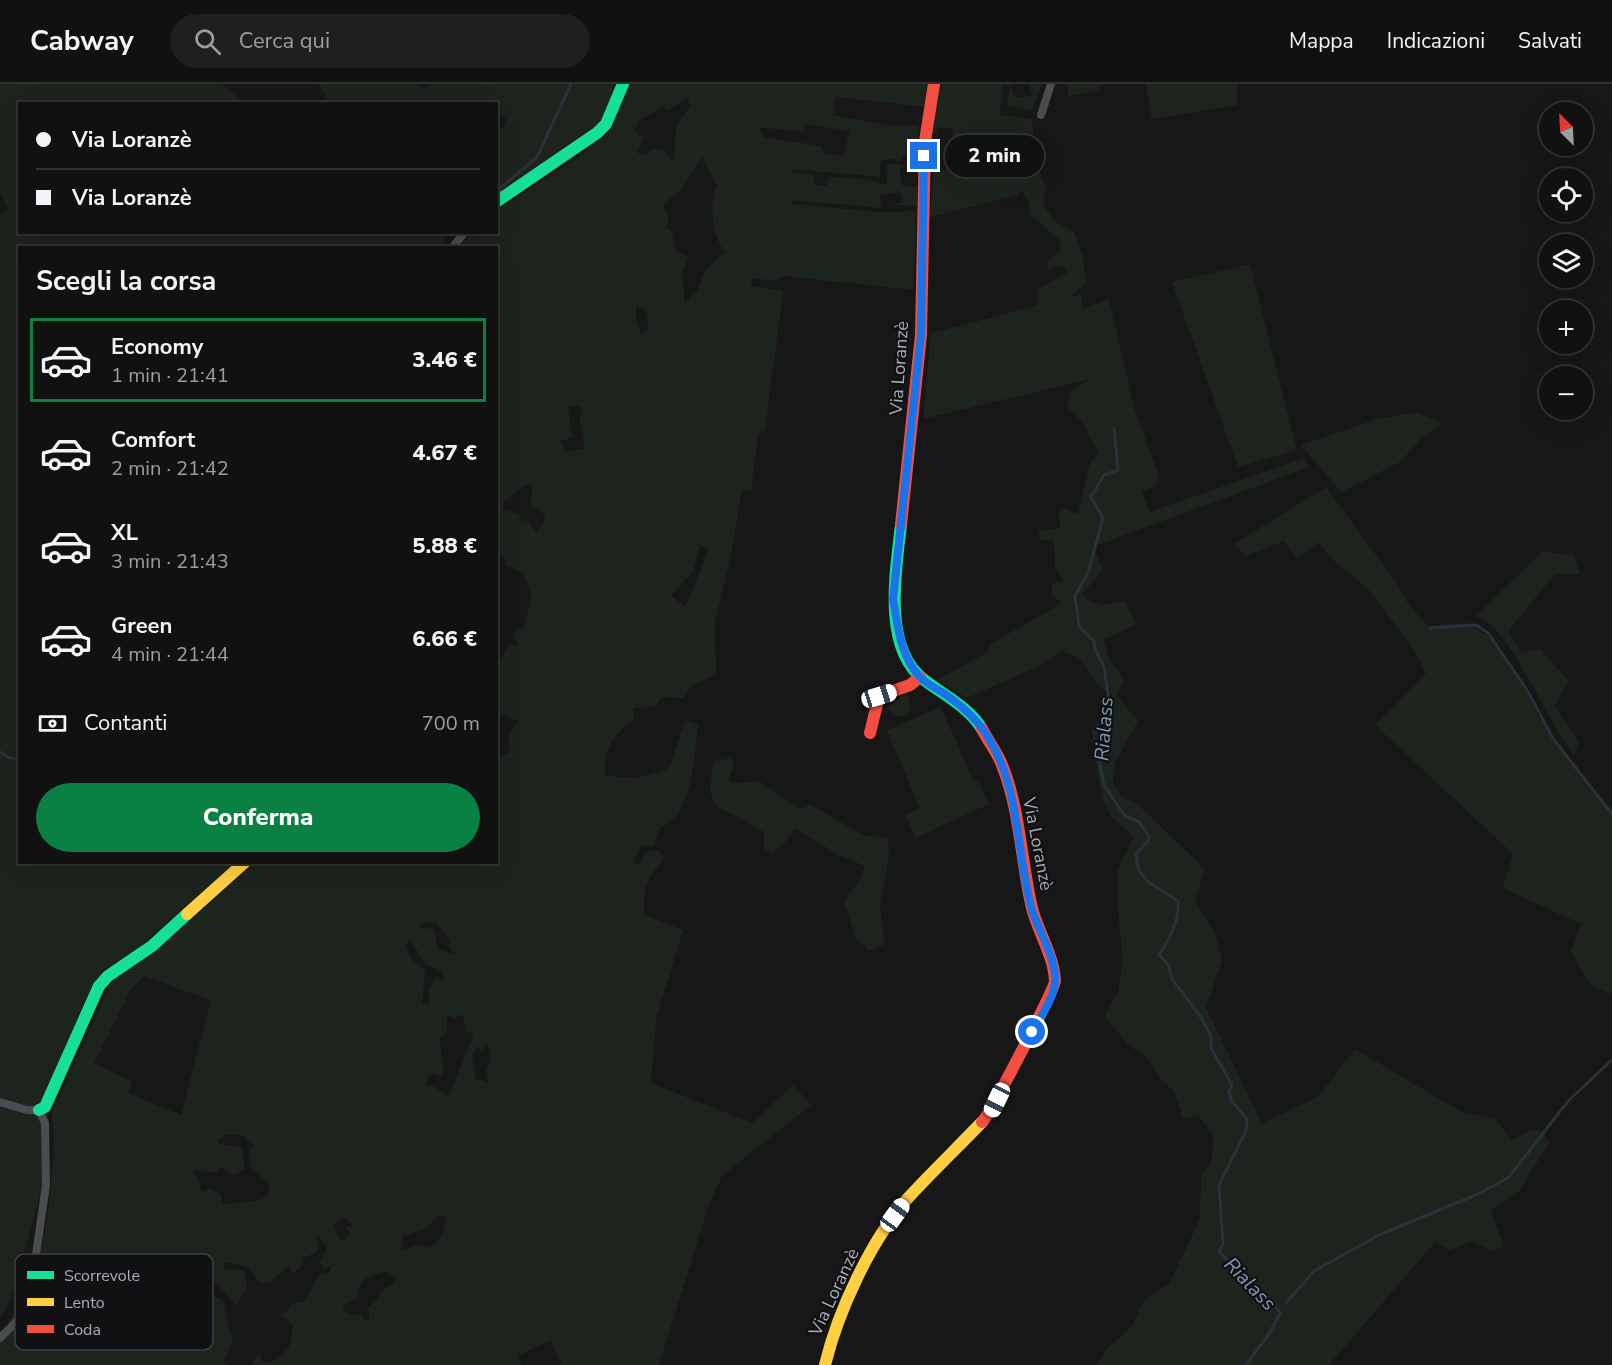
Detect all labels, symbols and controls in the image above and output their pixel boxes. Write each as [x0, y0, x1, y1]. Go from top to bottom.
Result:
search box [170, 14, 590, 68]
text: Cabway [30, 22, 134, 60]
icon: search [191, 25, 224, 58]
text: Cerca qui [239, 26, 330, 56]
text: Mappa [1289, 27, 1354, 55]
text: Indicazioni [1387, 27, 1485, 55]
text: Salvati [1518, 27, 1582, 55]
north arrow [1539, 102, 1593, 156]
map controls [1539, 102, 1593, 420]
text: Via Loranzè [72, 125, 192, 155]
callout: 2 min [945, 135, 1044, 177]
route end [910, 142, 937, 169]
text: 2 min [968, 142, 1021, 169]
button: locate [1539, 168, 1593, 222]
text: Via Loranzè [72, 183, 192, 213]
button: layers [1539, 234, 1593, 288]
text: Scegli la corsa [36, 263, 216, 300]
button: + [1539, 300, 1593, 354]
street label: Via Loranzè [884, 320, 914, 417]
text: Economy [111, 332, 203, 362]
icon: car [39, 333, 93, 387]
text: 3.46 € [412, 345, 477, 375]
text: 1 min · 21:41 [111, 362, 229, 389]
button: − [1539, 366, 1593, 420]
text: Comfort [111, 425, 195, 455]
icon: car [39, 426, 93, 480]
text: 4.67 € [412, 438, 477, 468]
text: 2 min · 21:42 [111, 455, 229, 482]
text: XL [111, 518, 138, 548]
icon: car [39, 519, 93, 573]
text: 5.88 € [412, 531, 477, 561]
text: 3 min · 21:43 [111, 548, 229, 575]
text: Green [111, 611, 172, 641]
icon: car [39, 612, 93, 666]
text: 6.66 € [412, 624, 477, 654]
text: 4 min · 21:44 [111, 641, 229, 668]
car [859, 682, 899, 710]
water label: Rialass [1088, 696, 1120, 762]
icon: cash [36, 707, 69, 740]
text: Contanti [84, 708, 167, 738]
text: 700 m [422, 710, 480, 737]
button: Conferma [36, 783, 480, 852]
street label: Via Loranzè [1017, 794, 1059, 893]
route start [1018, 1018, 1045, 1045]
car [981, 1080, 1013, 1120]
car [877, 1195, 913, 1235]
street label: Via Loranzè [803, 1244, 865, 1341]
water label: Rialass [1218, 1251, 1282, 1317]
legend [15, 1254, 213, 1350]
text: Scorrevole [64, 1265, 140, 1287]
text: Lento [64, 1292, 105, 1314]
text: Coda [64, 1319, 101, 1341]

